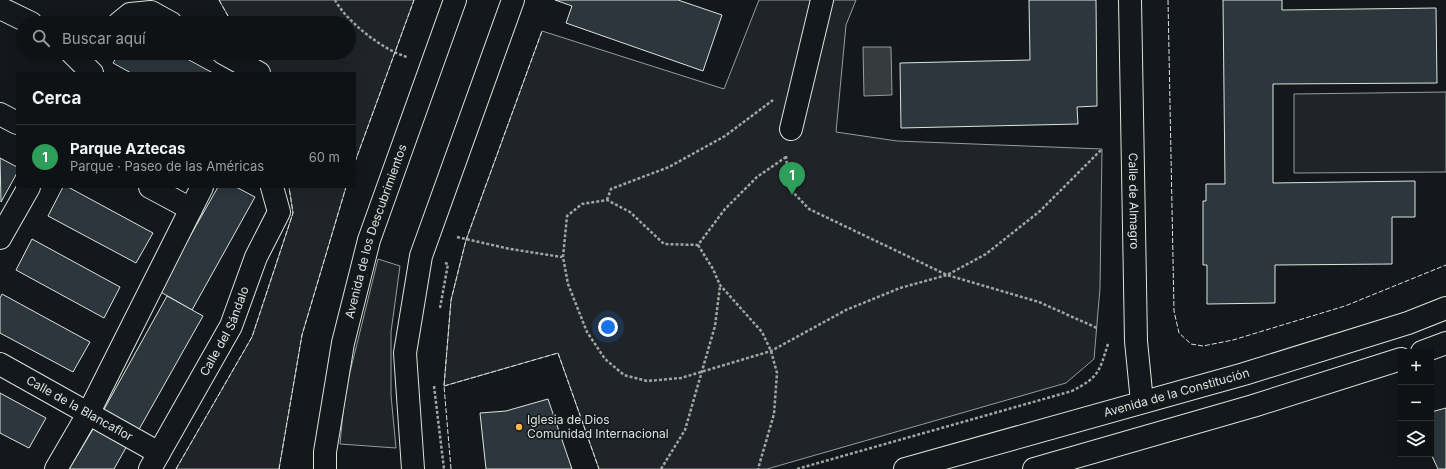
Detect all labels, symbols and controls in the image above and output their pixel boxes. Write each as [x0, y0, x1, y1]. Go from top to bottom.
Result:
search box [16, 16, 356, 60]
icon: search [30, 27, 52, 49]
text: Buscar aquí [62, 29, 146, 48]
text: Cerca [32, 88, 81, 108]
text: Parque Aztecas [70, 139, 185, 158]
street label: Avenida de los Descubrimientos [342, 142, 410, 320]
text: 1 [42, 149, 48, 165]
text: 60 m [309, 149, 340, 165]
street label: Calle de Almagro [1126, 152, 1142, 249]
text: Parque · Paseo de las Américas [70, 158, 264, 174]
pin: 1 [779, 162, 805, 195]
street label: Calle del Sándalo [196, 284, 252, 379]
your location [598, 317, 618, 337]
map controls [1398, 349, 1434, 457]
button: + [1398, 349, 1434, 385]
street label: Avenida de la Constitución [1102, 365, 1251, 420]
street label: Calle de la Blancaflor [24, 372, 136, 444]
button: − [1398, 385, 1434, 421]
place label: Iglesia de Dios Comunidad Internacional [527, 412, 669, 441]
button: layers [1398, 421, 1434, 457]
marker: Iglesia de Dios Comunidad Internacional [514, 422, 524, 432]

